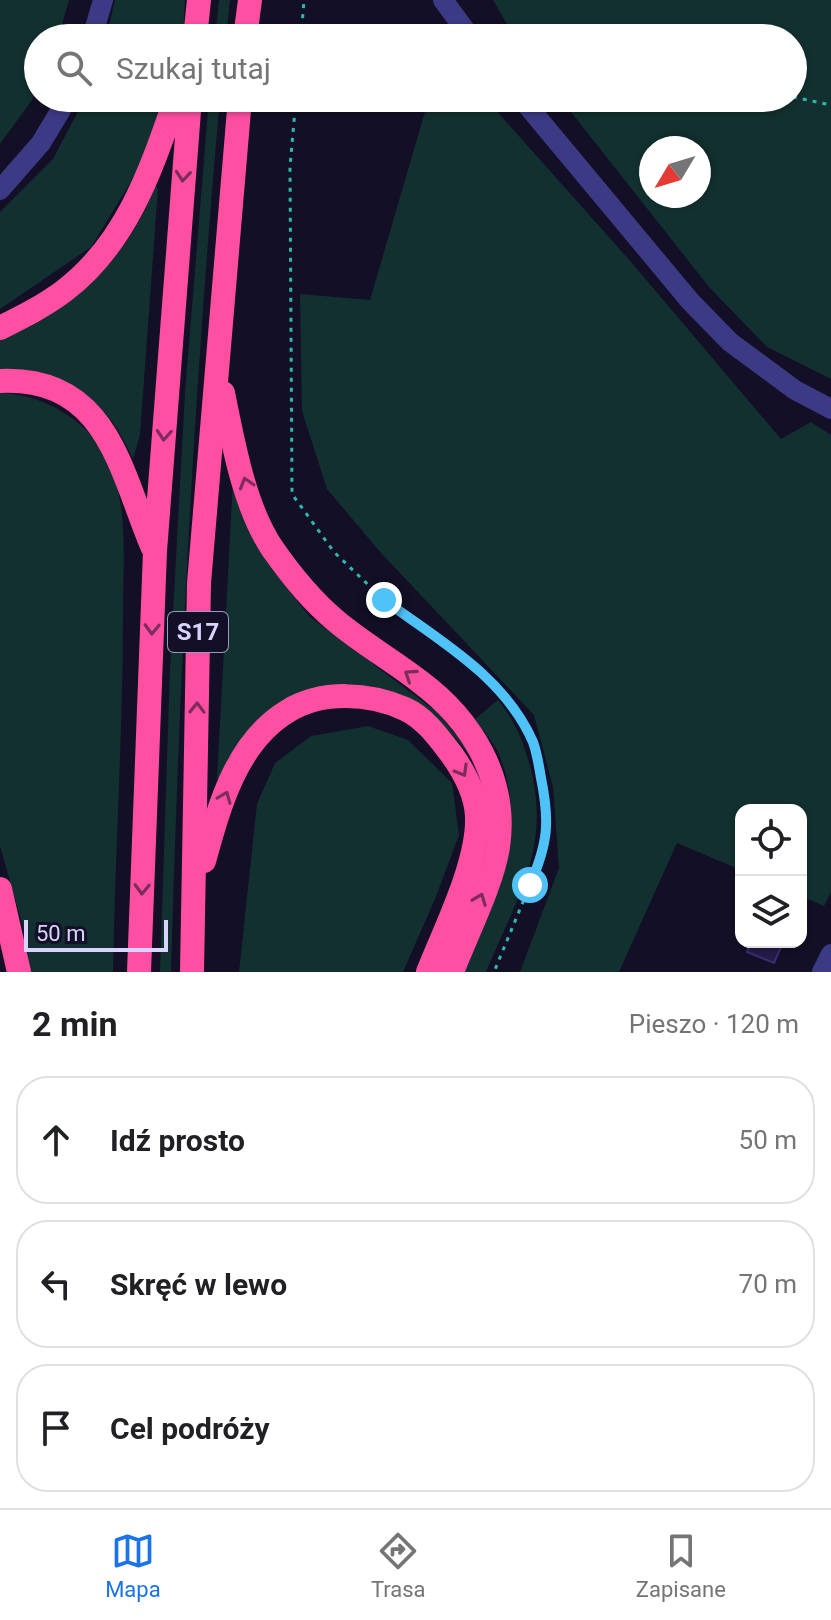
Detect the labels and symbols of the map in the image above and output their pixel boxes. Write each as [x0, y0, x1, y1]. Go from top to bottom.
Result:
north arrow [639, 136, 711, 208]
one-way arrow [175, 170, 192, 183]
one-way arrow [156, 429, 173, 442]
one-way arrow [239, 476, 255, 490]
route end [366, 582, 402, 618]
road number: S17 [168, 612, 228, 652]
one-way arrow [143, 623, 160, 636]
one-way arrow [405, 670, 419, 685]
one-way arrow [188, 701, 206, 714]
one-way arrow [452, 762, 468, 777]
one-way arrow [215, 791, 231, 805]
route start [512, 867, 548, 903]
one-way arrow [134, 883, 151, 896]
one-way arrow [470, 893, 487, 907]
scale bar [24, 916, 168, 952]

